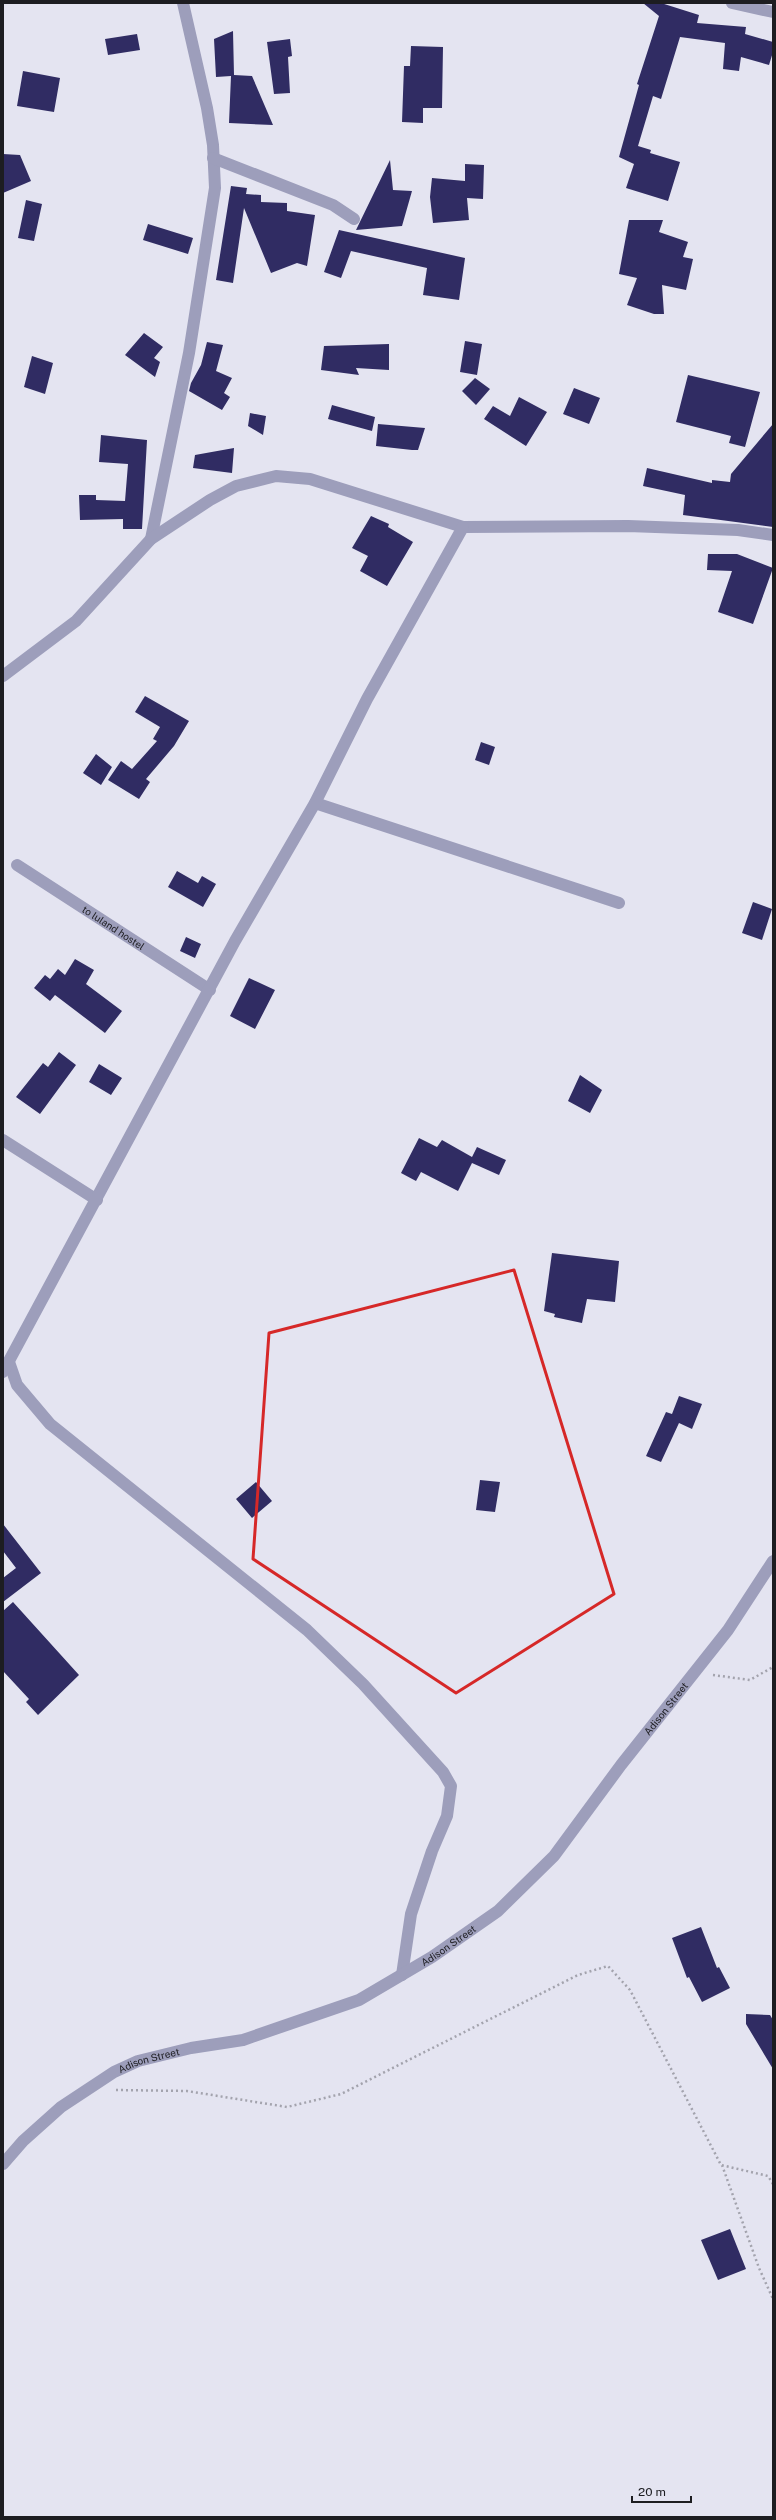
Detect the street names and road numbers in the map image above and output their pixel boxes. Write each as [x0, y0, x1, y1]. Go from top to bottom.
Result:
street label: to luland hostel [80, 903, 147, 952]
street label: Adison Street [641, 1680, 690, 1737]
street label: Adison Street [419, 1922, 478, 1968]
street label: Adison Street [116, 2045, 181, 2075]

